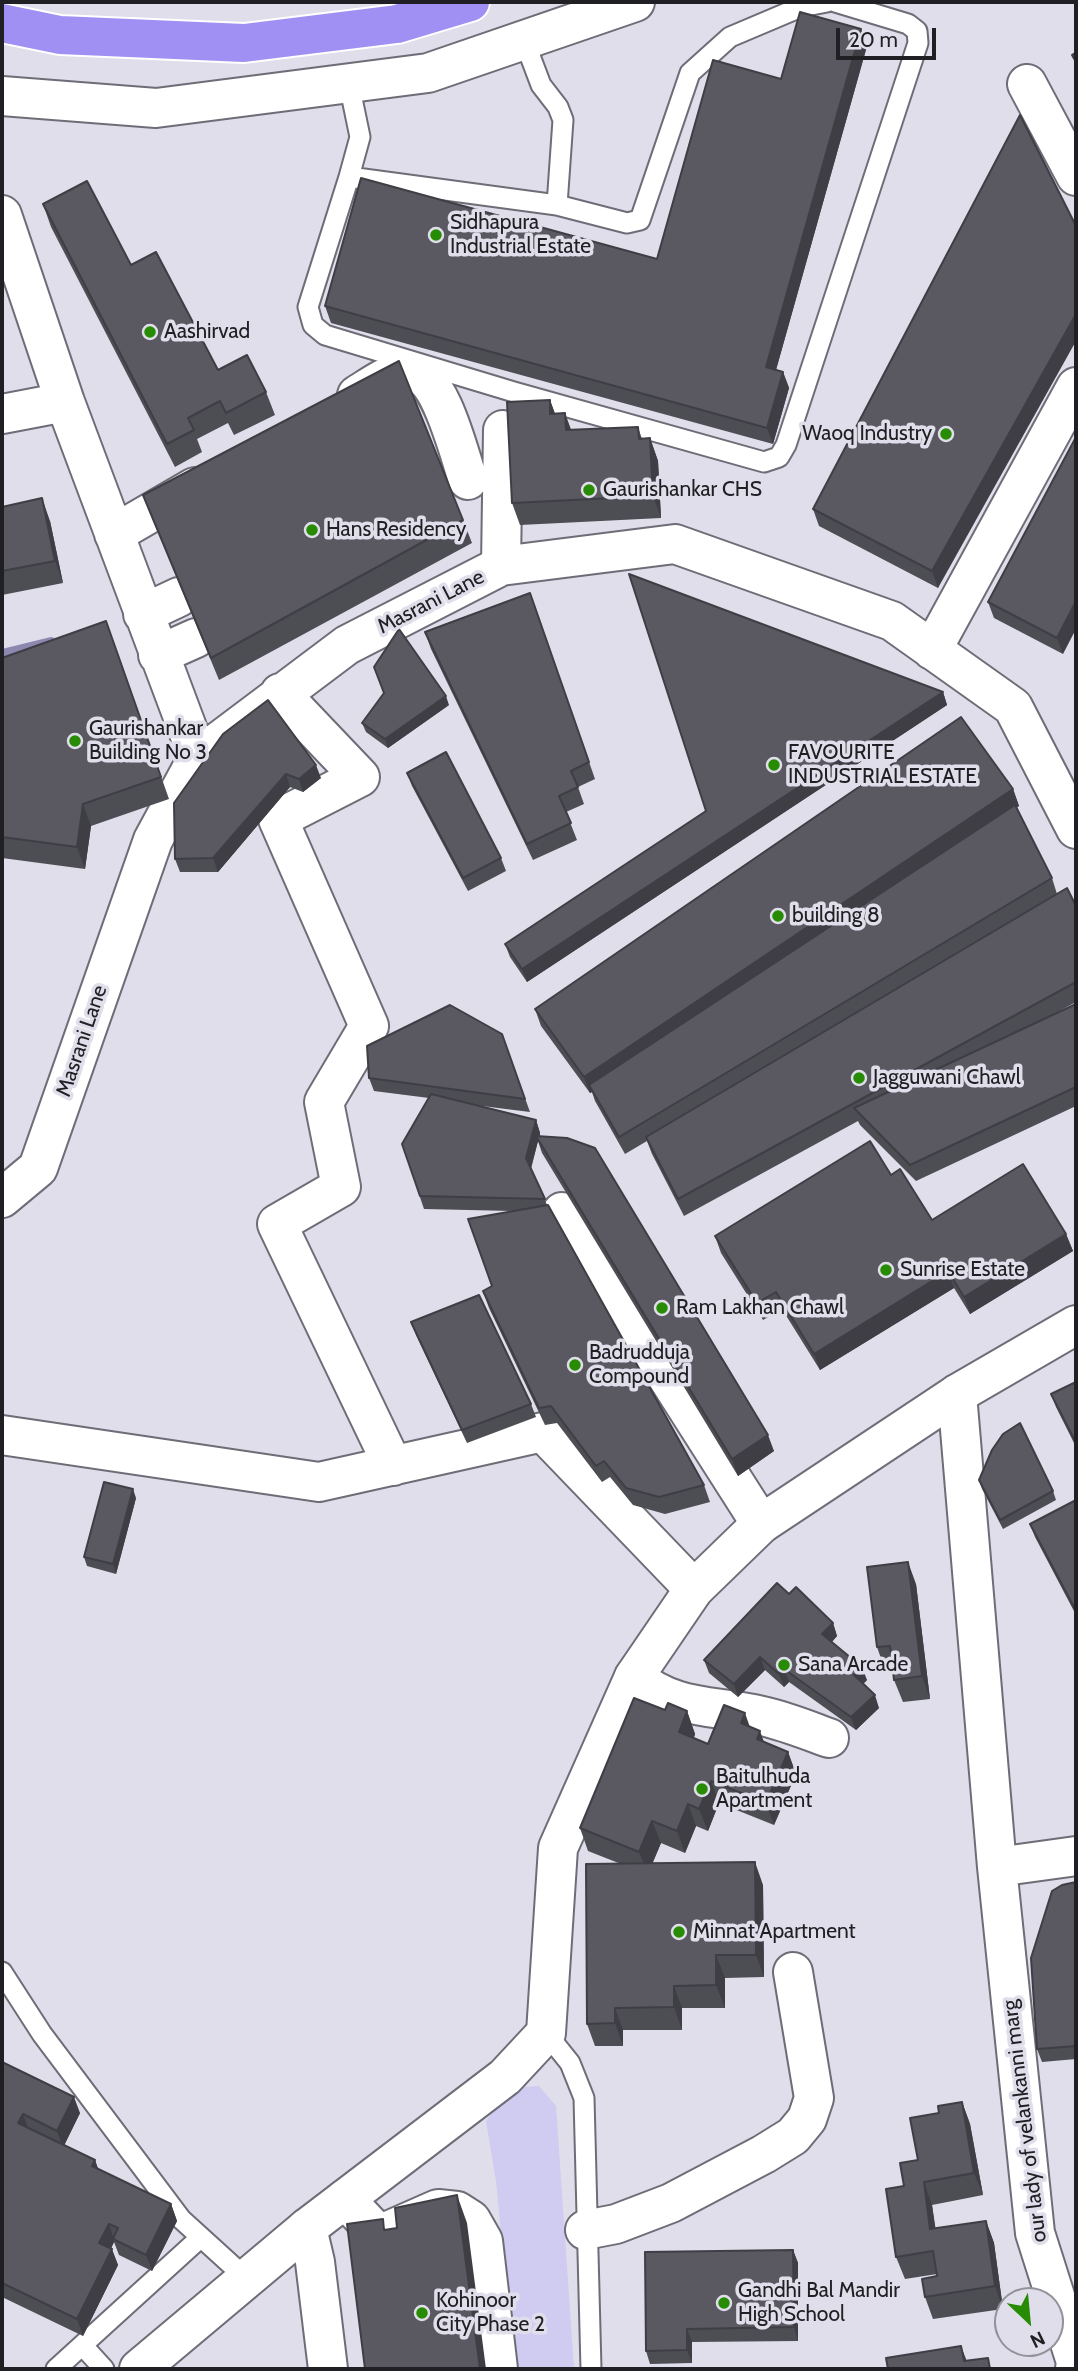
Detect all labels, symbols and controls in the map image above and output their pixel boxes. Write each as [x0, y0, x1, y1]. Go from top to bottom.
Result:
scale bar [840, 14, 940, 58]
text: 20 m [849, 27, 898, 52]
place label: Sidhapura Industrial Estate [450, 210, 591, 260]
marker: Sidhapura Industrial Estate [428, 227, 444, 243]
place label: Aashirvad [164, 319, 250, 345]
marker: Aashirvad [142, 324, 158, 340]
place label: Waoq Industry [802, 421, 932, 447]
marker: Waoq Industry [938, 426, 954, 442]
place label: Gaurishankar CHS [603, 477, 762, 503]
marker: Gaurishankar CHS [581, 482, 597, 498]
place label: Hans Residency [326, 517, 466, 543]
marker: Hans Residency [304, 522, 320, 538]
street label: Masrani Lane [373, 564, 489, 640]
place label: Gaurishankar Building No 3 [89, 716, 207, 766]
marker: Gaurishankar Building No 3 [67, 733, 83, 749]
place label: FAVOURITE INDUSTRIAL ESTATE [788, 740, 977, 790]
marker: FAVOURITE INDUSTRIAL ESTATE [766, 757, 782, 773]
place label: building 8 [792, 903, 880, 929]
marker: building 8 [770, 908, 786, 924]
street label: Masrani Lane [51, 982, 113, 1100]
place label: Jagguwani Chawl [873, 1065, 1021, 1091]
marker: Jagguwani Chawl [851, 1070, 867, 1086]
place label: Sunrise Estate [900, 1257, 1025, 1283]
marker: Sunrise Estate [878, 1262, 894, 1278]
place label: Ram Lakhan Chawl [676, 1295, 844, 1321]
marker: Ram Lakhan Chawl [654, 1300, 670, 1316]
place label: Badrudduja Compound [589, 1340, 690, 1390]
marker: Badrudduja Compound [567, 1357, 583, 1373]
place label: Sana Arcade [798, 1652, 908, 1678]
marker: Sana Arcade [776, 1657, 792, 1673]
place label: Baitulhuda Apartment [716, 1764, 812, 1814]
marker: Baitulhuda Apartment [694, 1781, 710, 1797]
place label: Minnat Apartment [693, 1919, 856, 1945]
marker: Minnat Apartment [671, 1924, 687, 1940]
street label: our lady of velankanni marg [998, 1998, 1052, 2244]
place label: Gandhi Bal Mandir High School [738, 2278, 900, 2328]
north arrow [994, 2287, 1064, 2357]
place label: Kohinoor City Phase 2 [436, 2288, 545, 2338]
marker: Gandhi Bal Mandir High School [716, 2295, 732, 2311]
marker: Kohinoor City Phase 2 [414, 2305, 430, 2321]
text: N [1026, 2326, 1049, 2353]

